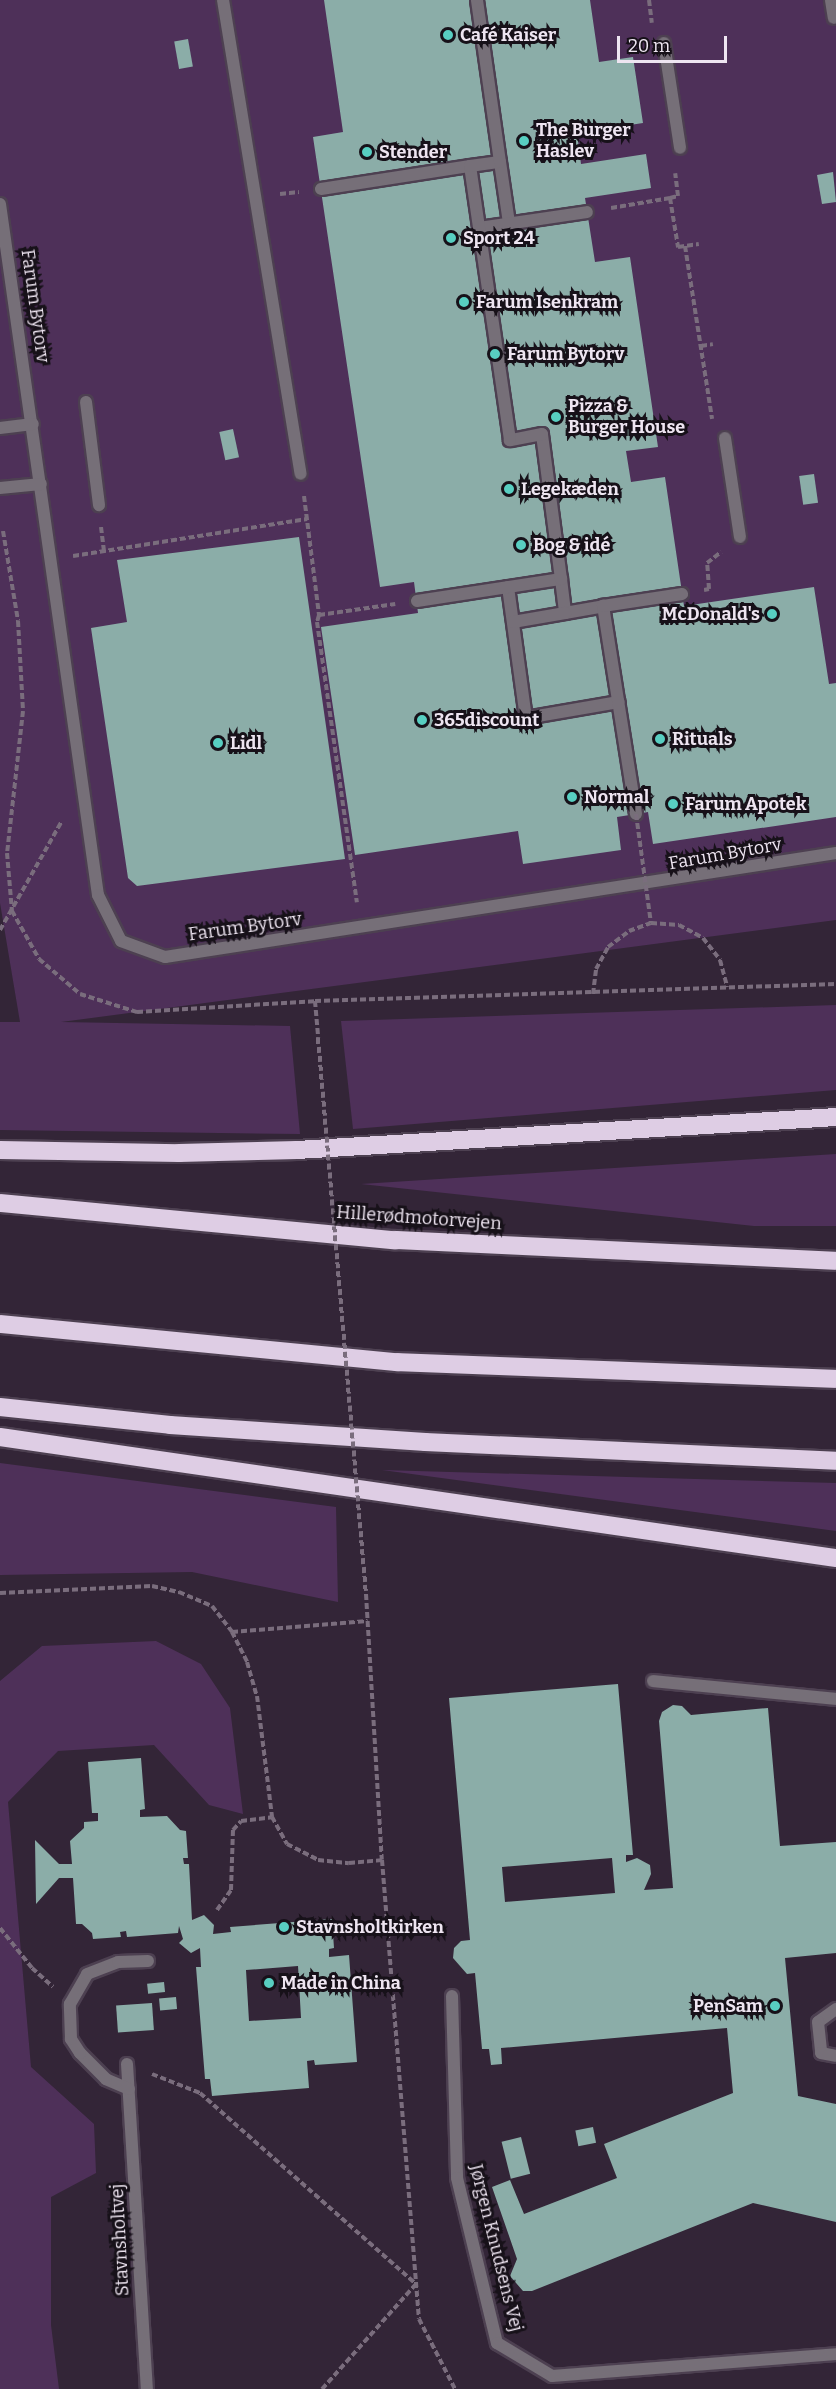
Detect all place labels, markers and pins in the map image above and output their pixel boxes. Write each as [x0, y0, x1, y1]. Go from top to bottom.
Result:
place label: Café Kaiser [460, 24, 556, 46]
marker: Café Kaiser [441, 28, 455, 42]
place label: The Burger Haslev [536, 120, 631, 162]
marker: The Burger Haslev [517, 134, 531, 148]
place label: Stender [379, 141, 447, 163]
marker: Stender [360, 145, 374, 159]
place label: Sport 24 [463, 227, 535, 249]
marker: Sport 24 [444, 231, 458, 245]
place label: Farum Isenkram [476, 291, 618, 313]
marker: Farum Isenkram [457, 295, 471, 309]
place label: Farum Bytorv [507, 343, 624, 365]
marker: Farum Bytorv [488, 347, 502, 361]
place label: Pizza & Burger House [568, 396, 685, 438]
marker: Pizza & Burger House [549, 410, 563, 424]
place label: Legekæden [521, 478, 619, 500]
marker: Legekæden [502, 482, 516, 496]
place label: Bog & idé [533, 534, 610, 556]
marker: Bog & idé [514, 538, 528, 552]
place label: McDonald's [662, 603, 760, 625]
marker: McDonald's [765, 607, 779, 621]
place label: 365discount [434, 709, 539, 731]
marker: 365discount [415, 713, 429, 727]
place label: Rituals [672, 728, 733, 750]
place label: Lidl [230, 732, 262, 754]
marker: Rituals [653, 732, 667, 746]
marker: Lidl [211, 736, 225, 750]
place label: Normal [584, 786, 649, 808]
marker: Normal [565, 790, 579, 804]
place label: Farum Apotek [685, 793, 806, 815]
marker: Farum Apotek [666, 797, 680, 811]
place label: Stavnsholtkirken [296, 1916, 444, 1938]
marker: Stavnsholtkirken [277, 1920, 291, 1934]
place label: Made in China [281, 1972, 401, 1994]
marker: Made in China [262, 1976, 276, 1990]
place label: PenSam [693, 1995, 763, 2017]
marker: PenSam [768, 1999, 782, 2013]

